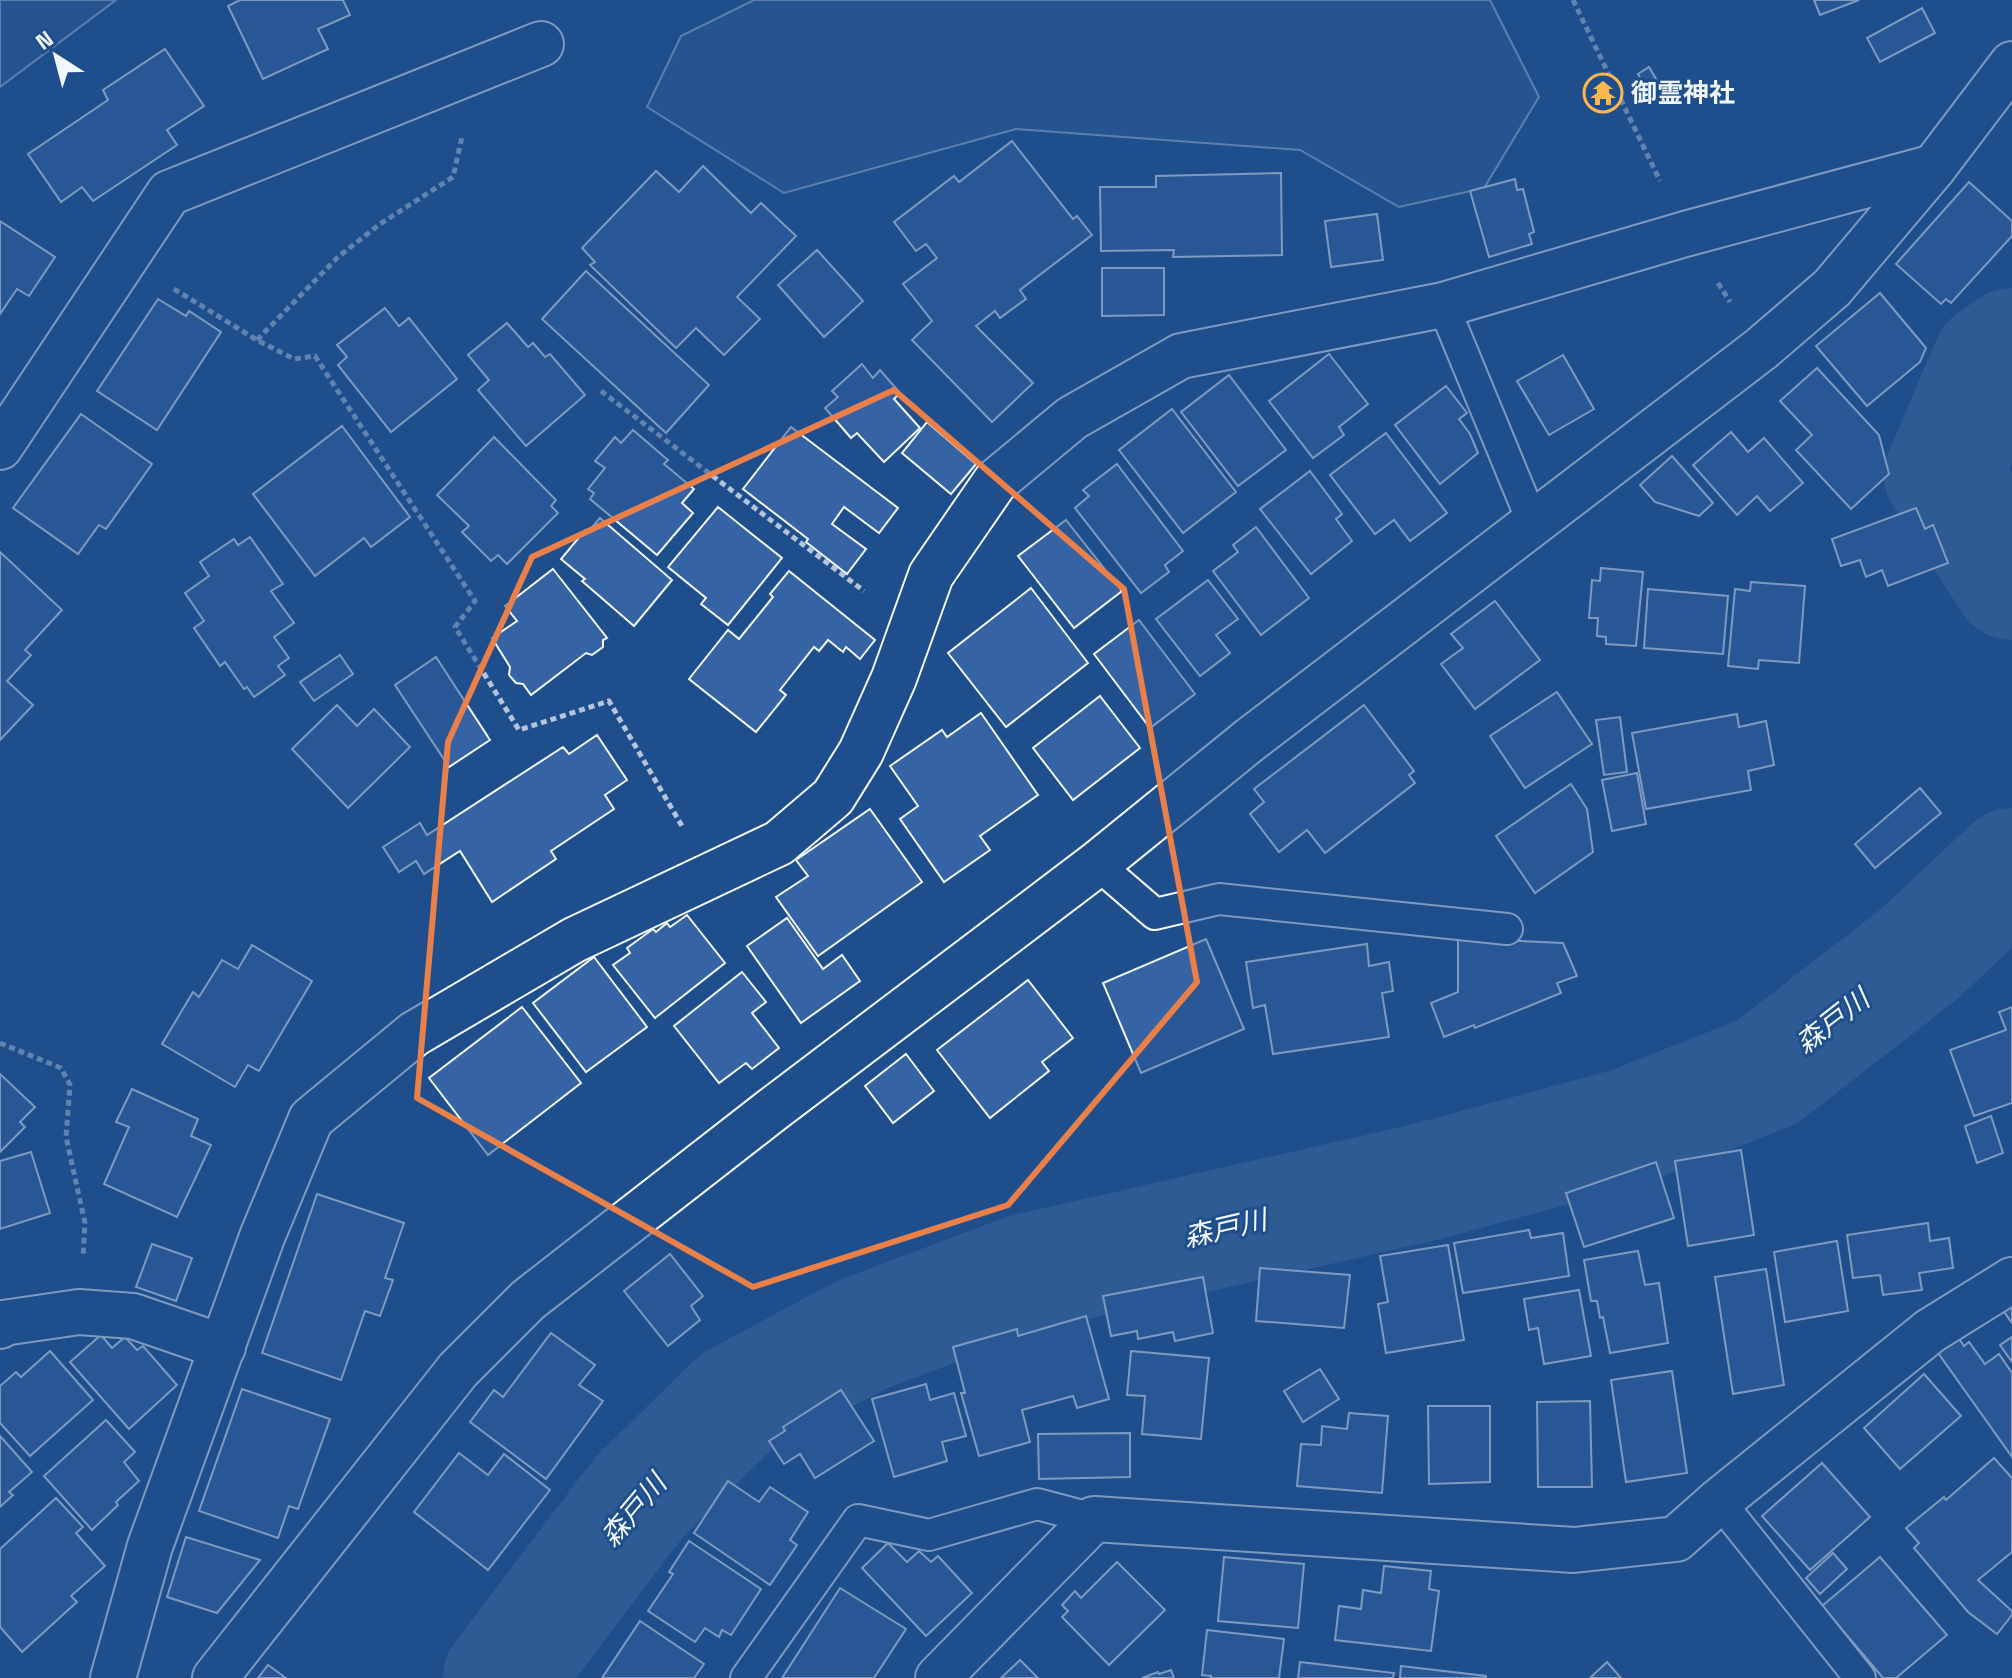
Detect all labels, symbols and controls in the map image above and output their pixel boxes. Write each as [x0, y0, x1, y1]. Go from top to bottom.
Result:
north arrow [16, 16, 96, 96]
text: N [30, 24, 58, 55]
temple icon: 御霊神社 [1582, 72, 1624, 114]
place label: 御霊神社 [1631, 76, 1735, 110]
water label: 森戸川 [1788, 979, 1879, 1061]
water label: 森戸川 [1180, 1200, 1273, 1255]
water label: 森戸川 [592, 1464, 676, 1554]

